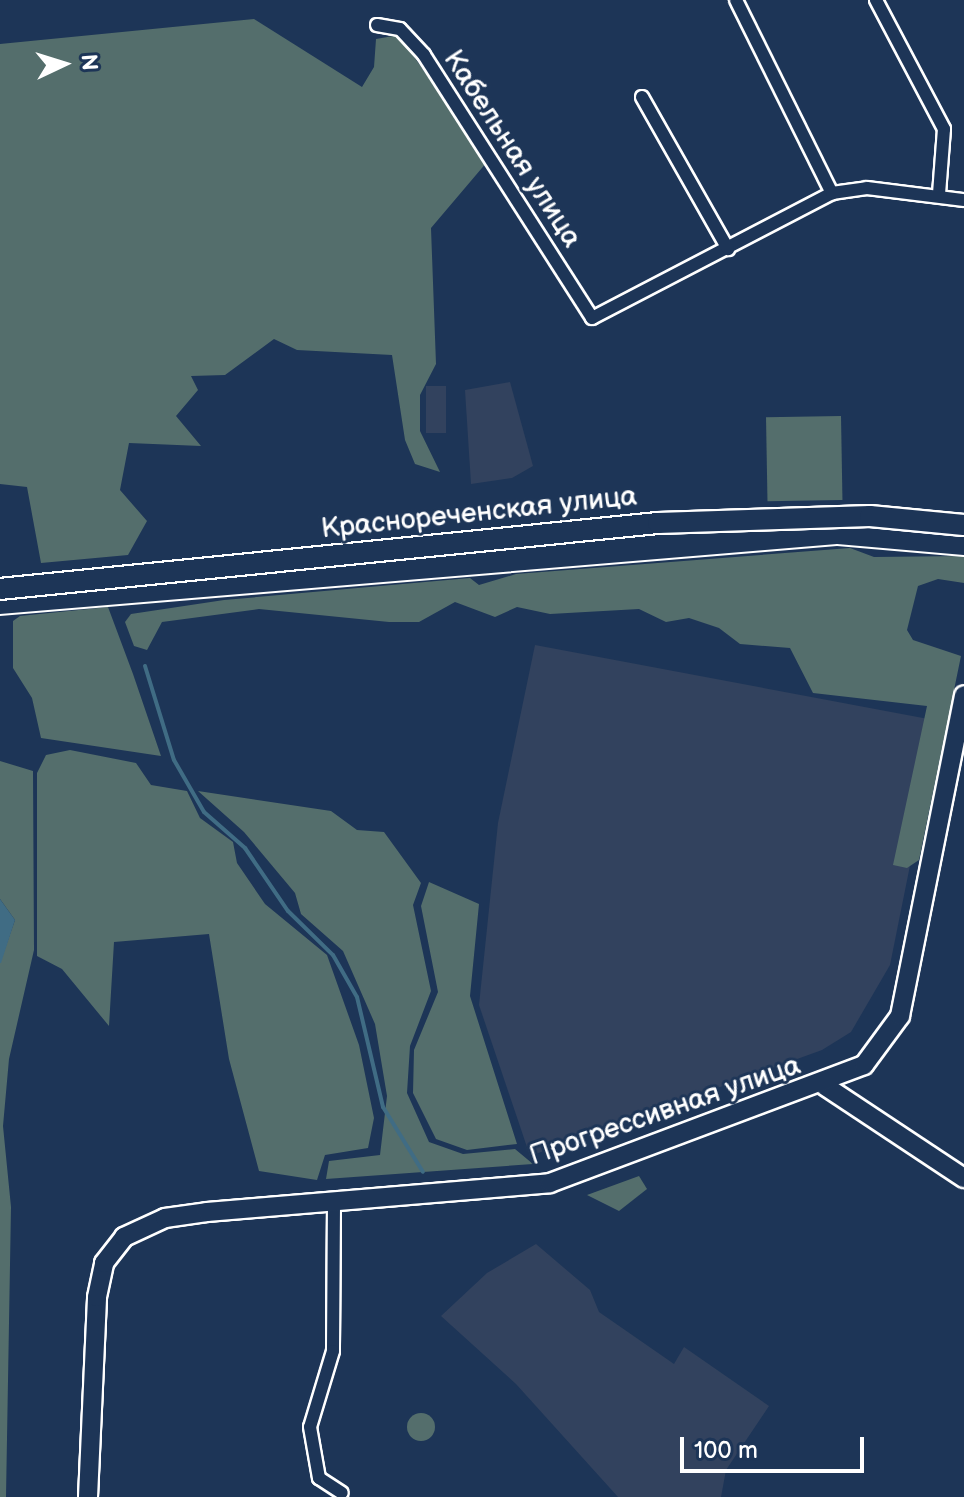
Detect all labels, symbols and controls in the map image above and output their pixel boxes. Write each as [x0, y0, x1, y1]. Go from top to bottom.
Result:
north arrow [24, 24, 104, 104]
street label: Кабельная улица [436, 44, 588, 254]
text: N [74, 53, 102, 71]
street label: Краснореченская улица [320, 480, 638, 546]
street label: Прогрессивная улица [525, 1049, 805, 1173]
scale bar [684, 1421, 868, 1471]
text: 100 m [694, 1436, 758, 1465]

